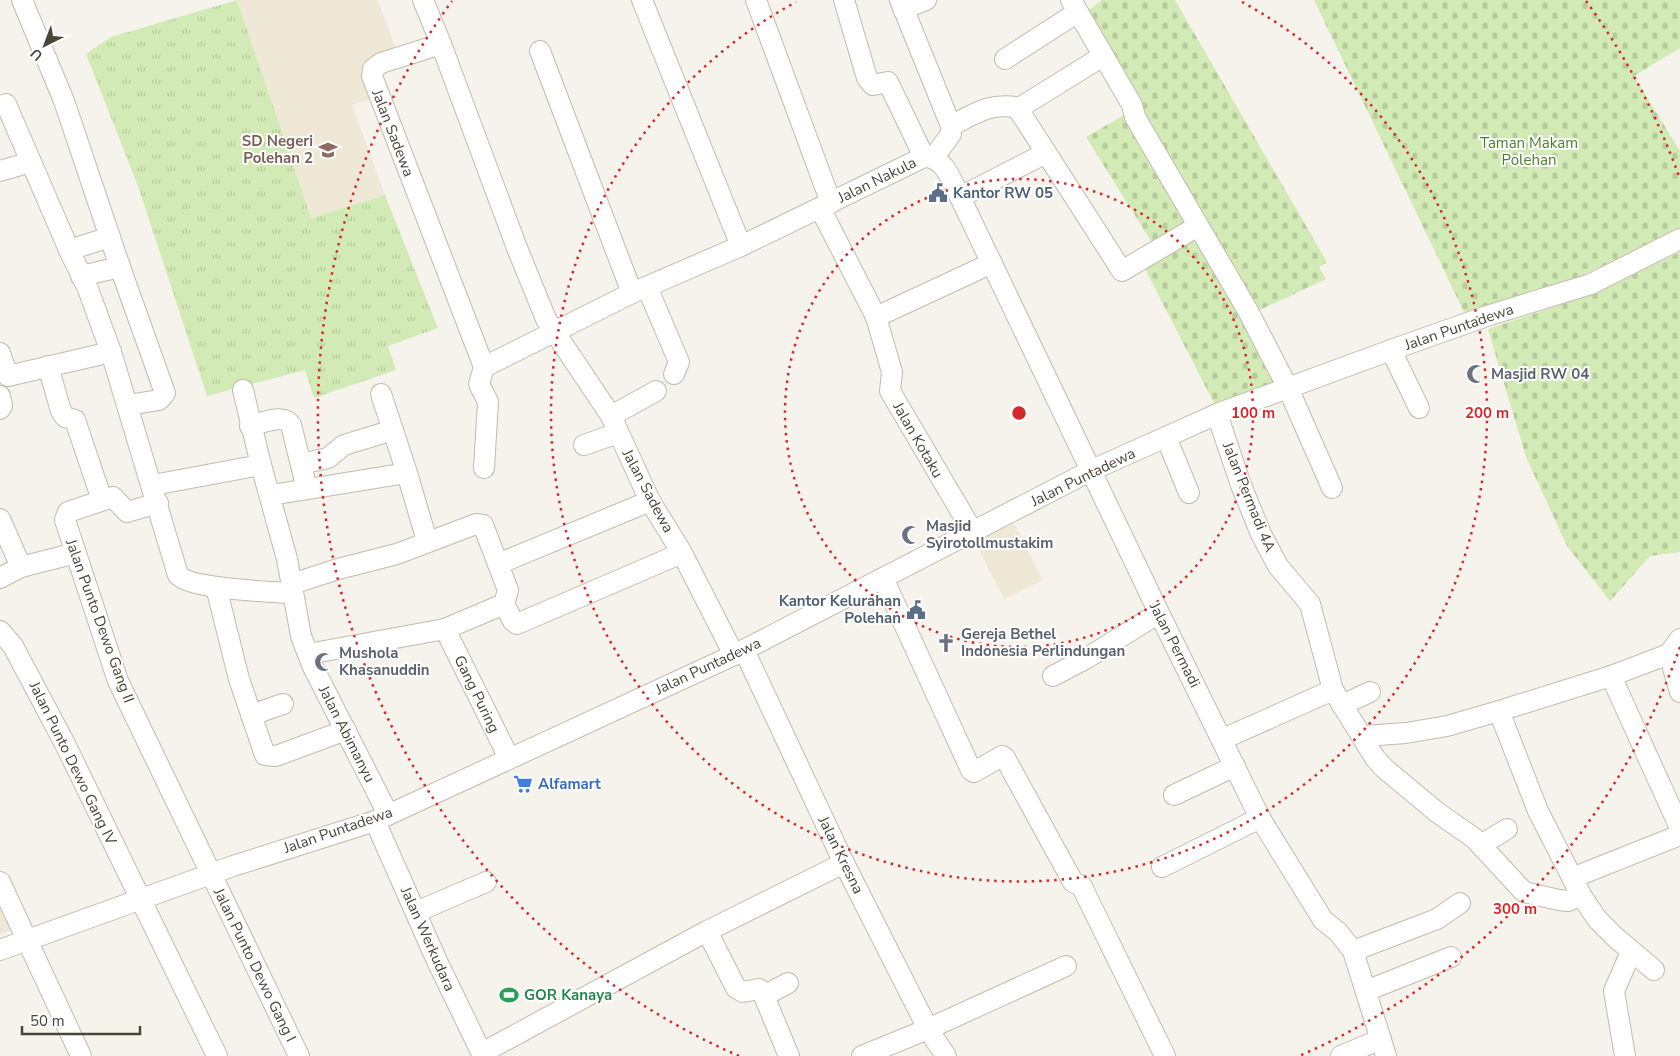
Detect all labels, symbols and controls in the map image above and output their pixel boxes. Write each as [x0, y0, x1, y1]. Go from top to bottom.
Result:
north arrow [20, 20, 70, 70]
text: U [26, 44, 47, 65]
street label: Jalan Sadewa [367, 86, 419, 179]
place label: SD Negeri Polehan 2 [242, 131, 313, 168]
park label: Taman Makam Polehan [1480, 133, 1578, 170]
school or university icon: SD Negeri Polehan 2 [317, 139, 339, 161]
street label: Jalan Nakula [834, 152, 920, 208]
public building icon: Kantor RW 05 [927, 182, 949, 204]
place label: Kantor RW 05 [953, 183, 1053, 203]
street label: Jalan Puntadewa [1401, 299, 1516, 355]
mosque icon: Masjid RW 04 [1465, 363, 1487, 385]
place label: Masjid RW 04 [1491, 364, 1589, 384]
street label: Jalan Kotaku [888, 398, 948, 481]
text: 100 m [1231, 403, 1275, 423]
text: 200 m [1465, 403, 1509, 423]
centre of rings [1010, 404, 1028, 422]
street label: Jalan Permadi 4A [1217, 438, 1280, 555]
street label: Jalan Puntadewa [1026, 443, 1139, 511]
street label: Jalan Sadewa [617, 445, 678, 536]
place label: Masjid Syirotollmustakim [926, 516, 1053, 553]
mosque icon: Masjid Syirotollmustakim [900, 524, 922, 546]
street label: Jalan Punto Dewo Gang II [61, 536, 139, 706]
place label: Kantor Kelurahan Polehan [779, 591, 901, 628]
street label: Jalan Permadi [1145, 598, 1205, 691]
public building icon: Kantor Kelurahan Polehan [905, 599, 927, 621]
place label: Gereja Bethel Indonesia Perlindungan [961, 624, 1125, 661]
church icon: Gereja Bethel Indonesia Perlindungan [935, 632, 957, 654]
street label: Jalan Puntadewa [651, 633, 764, 700]
place label: Mushola Khasanuddin [339, 643, 430, 680]
mosque icon: Mushola Khasanuddin [313, 651, 335, 673]
street label: Gang Puring [450, 652, 504, 736]
street label: Jalan Punto Dewo Gang IV [24, 677, 122, 848]
street label: Jalan Abimanyu [314, 681, 380, 786]
supermarket icon: Alfamart [512, 773, 534, 795]
place label: Alfamart [538, 774, 601, 794]
street label: Jalan Puntadewa [280, 802, 395, 858]
street label: Jalan Kresna [813, 812, 868, 897]
street label: Jalan Werkudara [396, 883, 460, 994]
street label: Jalan Punto Dewo Gang I [209, 884, 301, 1045]
text: 300 m [1493, 899, 1537, 919]
sports icon: GOR Kanaya [498, 984, 520, 1006]
place label: GOR Kanaya [524, 985, 612, 1005]
scale bar [22, 1004, 140, 1036]
text: 50 m [30, 1011, 65, 1031]

